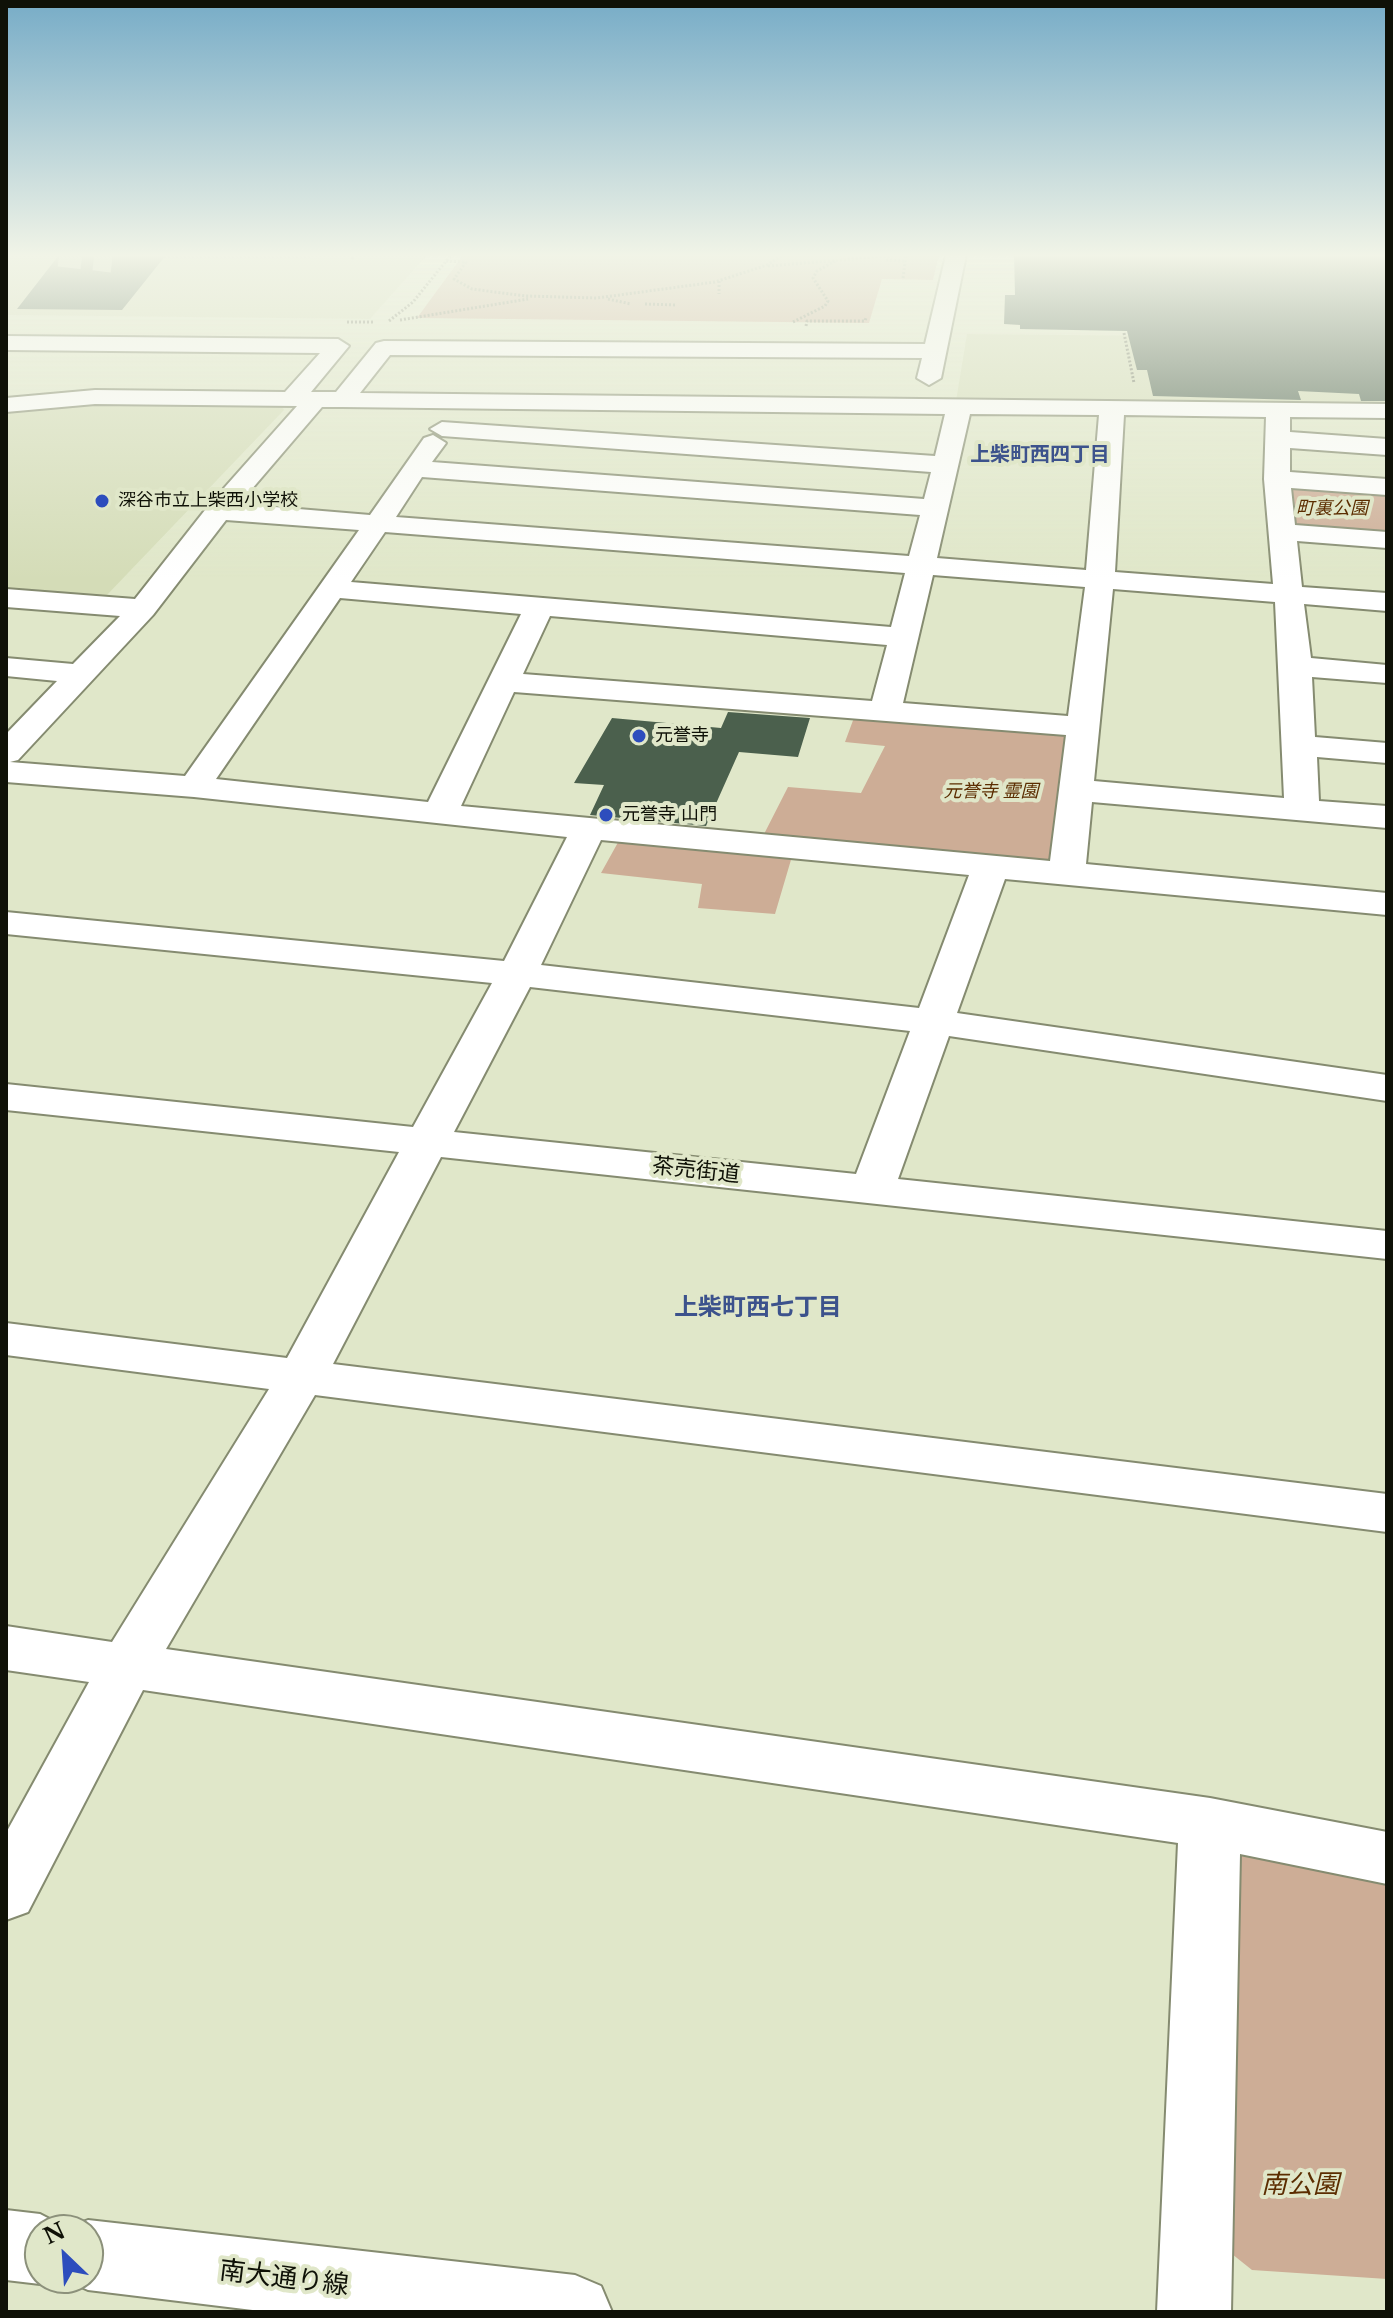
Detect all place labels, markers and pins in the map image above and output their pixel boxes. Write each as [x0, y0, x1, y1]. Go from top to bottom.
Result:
place label: 深谷市立上柴西小学校 [118, 490, 298, 512]
marker: 深谷市立上柴西小学校 [93, 492, 111, 510]
place label: 元誉寺 [655, 725, 709, 747]
marker: 元誉寺 [630, 727, 648, 745]
place label: 元誉寺 山門 [622, 804, 717, 826]
marker: 元誉寺 山門 [597, 806, 615, 824]

